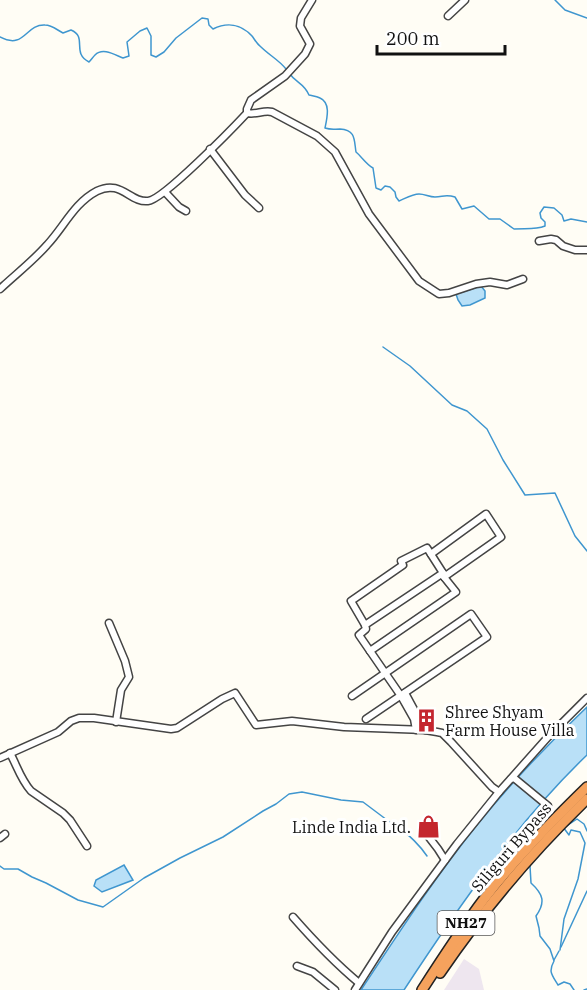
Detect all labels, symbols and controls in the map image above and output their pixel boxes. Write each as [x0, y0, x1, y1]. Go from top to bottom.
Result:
scale bar [377, 18, 504, 56]
text: 200 m [386, 27, 440, 50]
place label: Shree Shyam Farm House Villa [445, 702, 575, 740]
building icon: Shree Shyam Farm House Villa [414, 708, 440, 734]
street label: Siliguri Bypass [467, 798, 555, 896]
shop icon: Linde India Ltd. [416, 814, 442, 840]
place label: Linde India Ltd. [292, 817, 411, 837]
road number: NH27 [438, 911, 494, 935]

